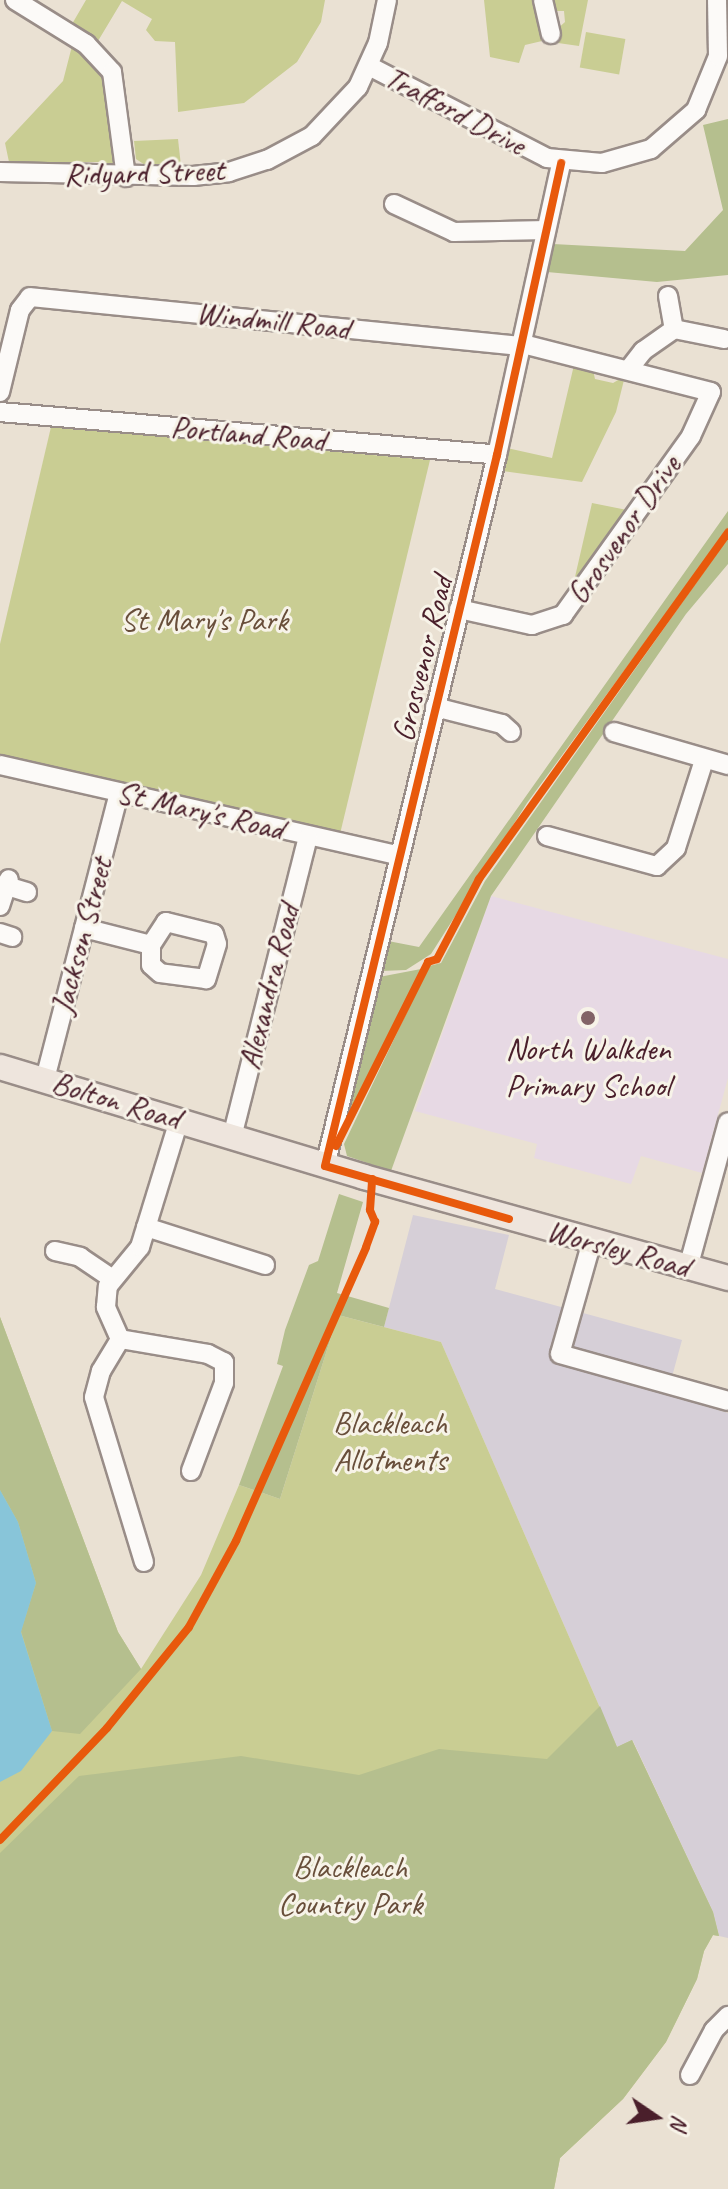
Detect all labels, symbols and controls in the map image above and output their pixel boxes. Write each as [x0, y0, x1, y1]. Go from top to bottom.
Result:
street label: Trafford Drive [378, 58, 532, 164]
street label: Ridyard Street [63, 151, 225, 195]
street label: Windmill Road [195, 294, 351, 348]
street label: Portland Road [170, 408, 326, 460]
street label: Grosvenor Drive [559, 448, 689, 612]
street label: Grosvenor Road [384, 572, 462, 746]
park label: St Mary's Park [120, 601, 288, 639]
street label: St Mary's Road [113, 773, 287, 849]
street label: Jackson Street [43, 853, 121, 1019]
street label: Alexandra Road [230, 901, 308, 1073]
marker: North Walkden Primary School [579, 1009, 597, 1027]
place label: North Walkden Primary School [505, 1031, 671, 1106]
street label: Bolton Road [48, 1063, 184, 1139]
street label: Worsley Road [543, 1212, 693, 1286]
park label: Blackleach Allotments [333, 1405, 447, 1480]
park label: Blackleach Country Park [278, 1849, 422, 1924]
north arrow [616, 2077, 696, 2157]
text: N [664, 2113, 695, 2132]

